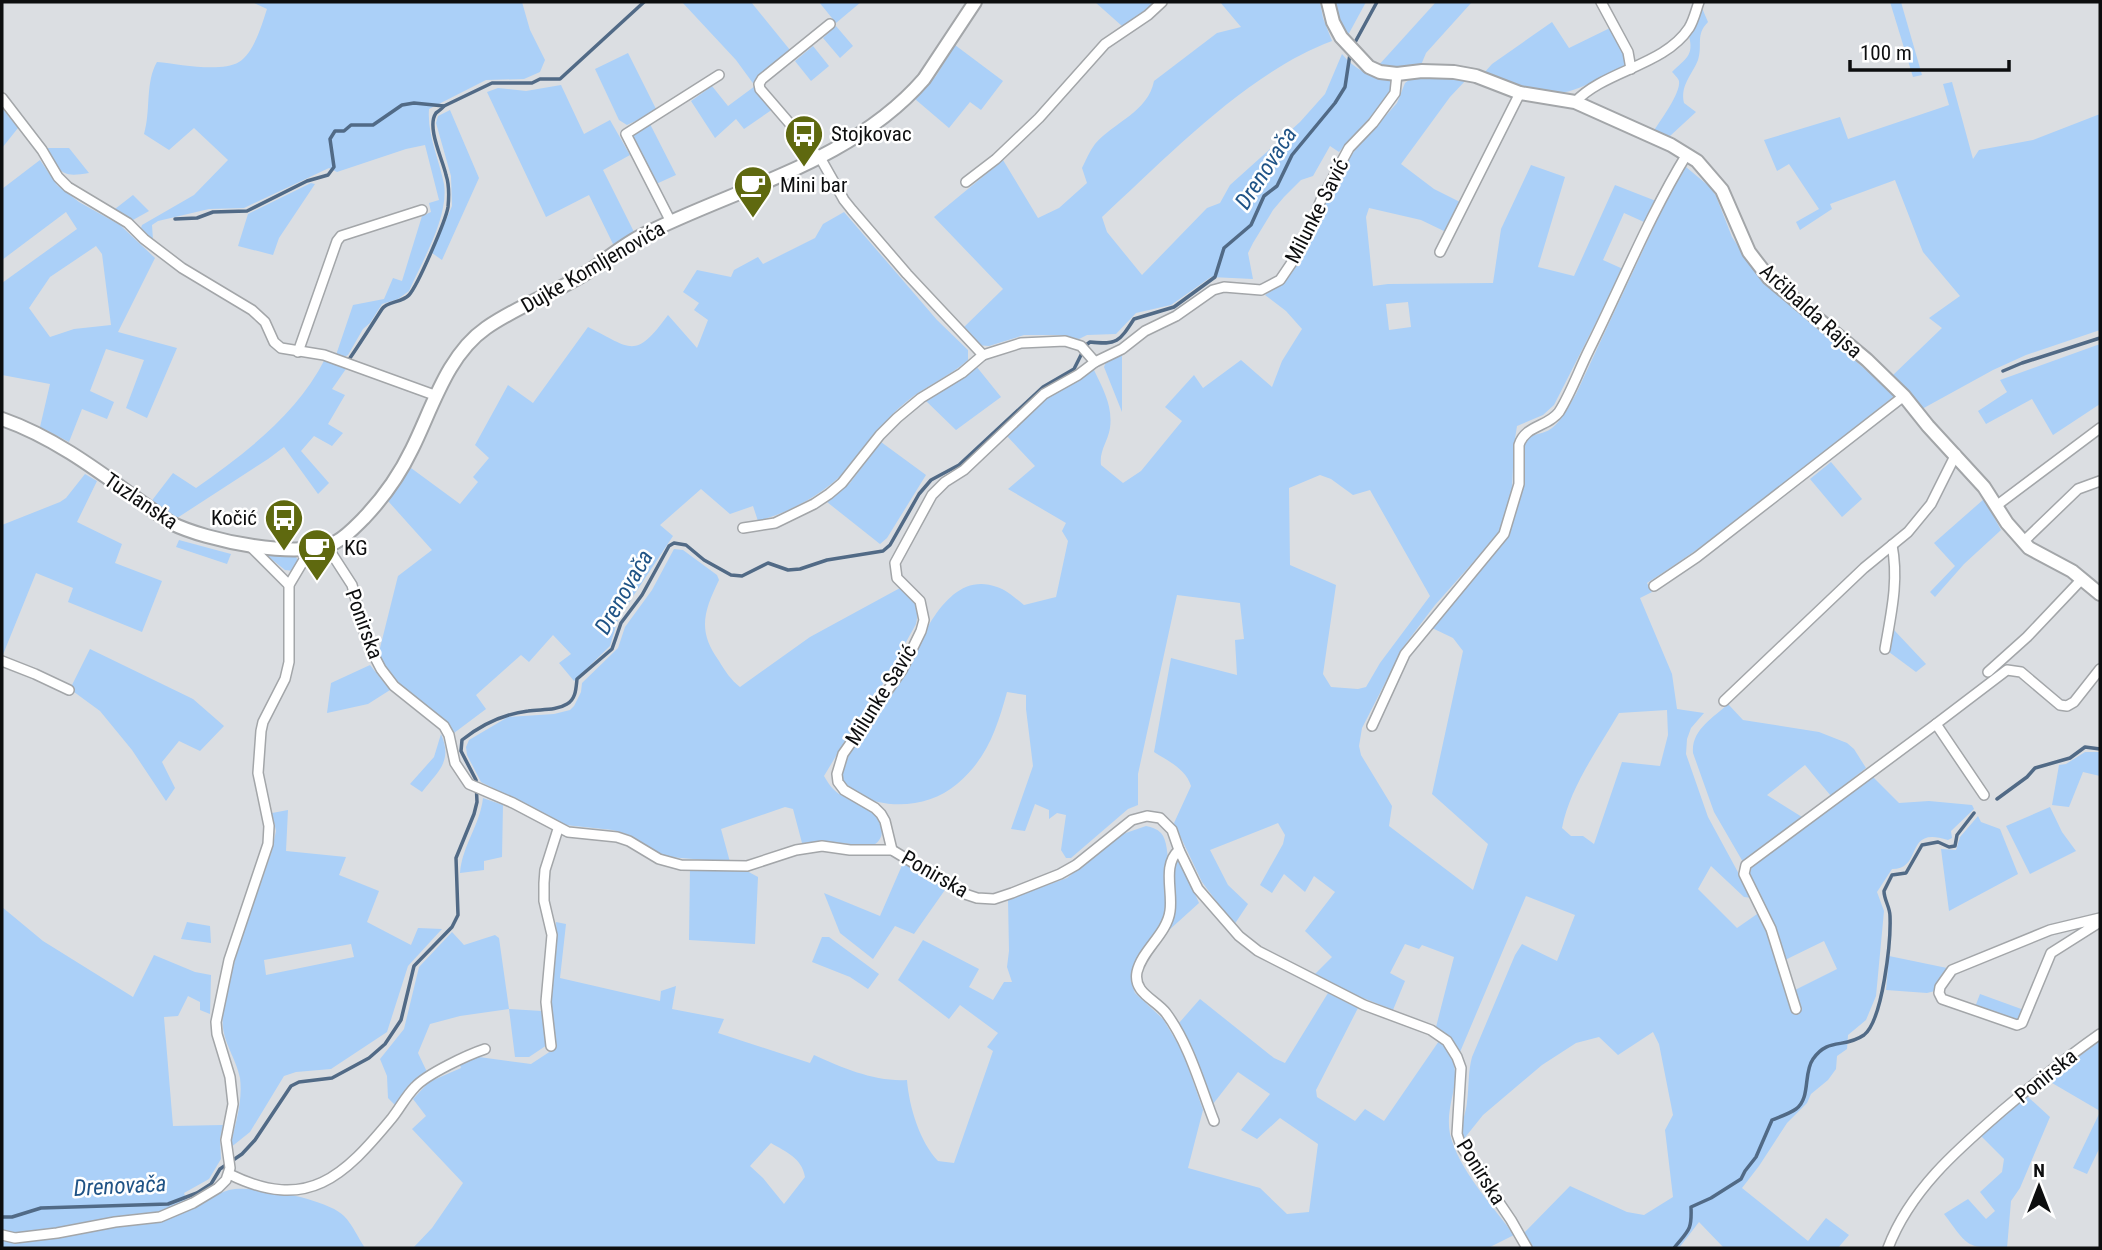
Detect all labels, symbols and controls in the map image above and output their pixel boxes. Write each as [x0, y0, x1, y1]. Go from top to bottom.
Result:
scale bar [1850, 28, 2009, 72]
text: 100 m [1860, 41, 1912, 65]
bus stop icon: Stojkovac [783, 113, 825, 168]
place label: Stojkovac [831, 122, 912, 146]
water label: Drenovača [1229, 122, 1303, 214]
street label: Milunke Savić [1280, 155, 1354, 267]
cafe icon: Mini bar [732, 164, 774, 219]
place label: Mini bar [780, 173, 847, 197]
street label: Dujke Komljenovića [517, 216, 669, 318]
street label: Arčibalda Rajsa [1755, 259, 1867, 363]
street label: Tuzlanska [100, 468, 182, 534]
bus stop icon: Kočić [263, 497, 305, 552]
place label: Kočić [211, 506, 257, 530]
cafe icon: KG [296, 527, 338, 582]
place label: KG [344, 536, 368, 560]
water label: Drenovača [589, 545, 659, 639]
street label: Ponirska [340, 586, 388, 662]
street label: Milunke Savić [841, 640, 921, 750]
street label: Ponirska [898, 845, 972, 903]
street label: Ponirska [2010, 1044, 2082, 1108]
street label: Ponirska [1452, 1135, 1510, 1209]
north arrow [2004, 1152, 2074, 1222]
text: N [2033, 1159, 2045, 1182]
water label: Drenovača [73, 1170, 167, 1202]

